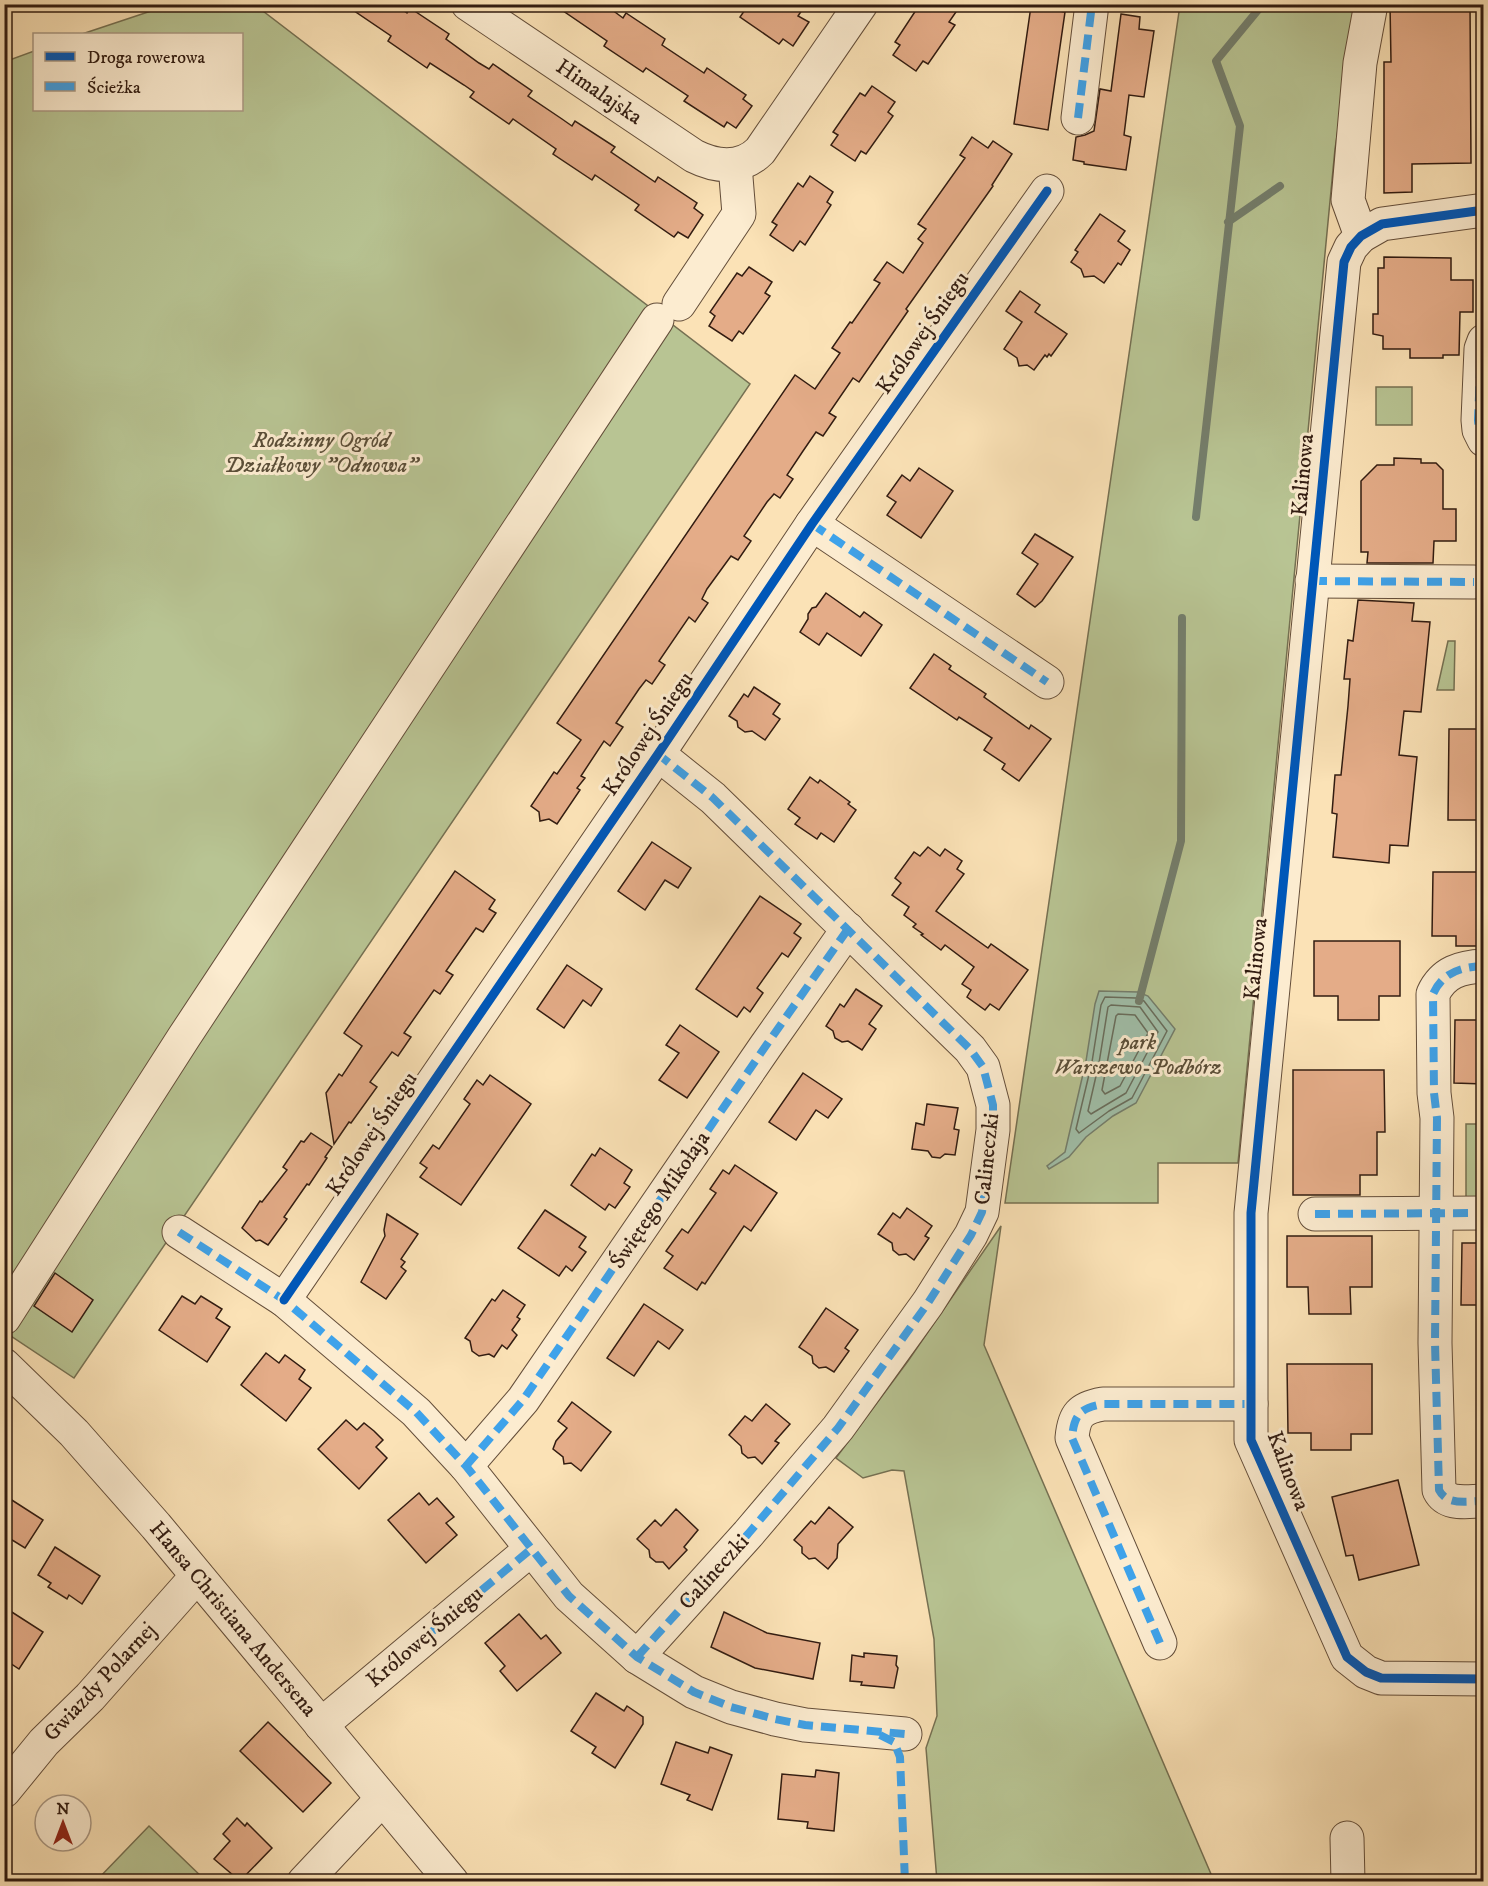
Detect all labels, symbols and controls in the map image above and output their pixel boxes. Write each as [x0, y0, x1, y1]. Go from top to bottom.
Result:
legend [33, 33, 243, 111]
text: Droga rowerowa [87, 47, 205, 69]
street label: Himalajska [550, 53, 648, 131]
text: Ścieżka [87, 76, 141, 99]
street label: Królowej Śniegu [870, 266, 975, 400]
park label: Rodzinny Ogród Działkowy "Odnowa" [225, 427, 421, 479]
street label: Kalinowa [1286, 432, 1320, 517]
street label: Królowej Śniegu [596, 666, 699, 801]
street label: Kalinowa [1238, 916, 1274, 1001]
park label: park Warszewo-Podbórz [1054, 1029, 1222, 1081]
street label: Królowej Śniegu [320, 1066, 423, 1201]
street label: Calineczki [969, 1112, 1005, 1206]
street label: Świętego Mikołaja [603, 1125, 716, 1274]
street label: Kalinowa [1261, 1428, 1316, 1515]
street label: Hansa Christiana Andersena [143, 1516, 323, 1723]
street label: Calineczki [673, 1529, 755, 1615]
street label: Królowej Śniegu [361, 1580, 489, 1694]
street label: Gwiazdy Polarnej [38, 1617, 162, 1747]
north arrow [33, 1793, 93, 1853]
text: N [56, 1799, 70, 1819]

